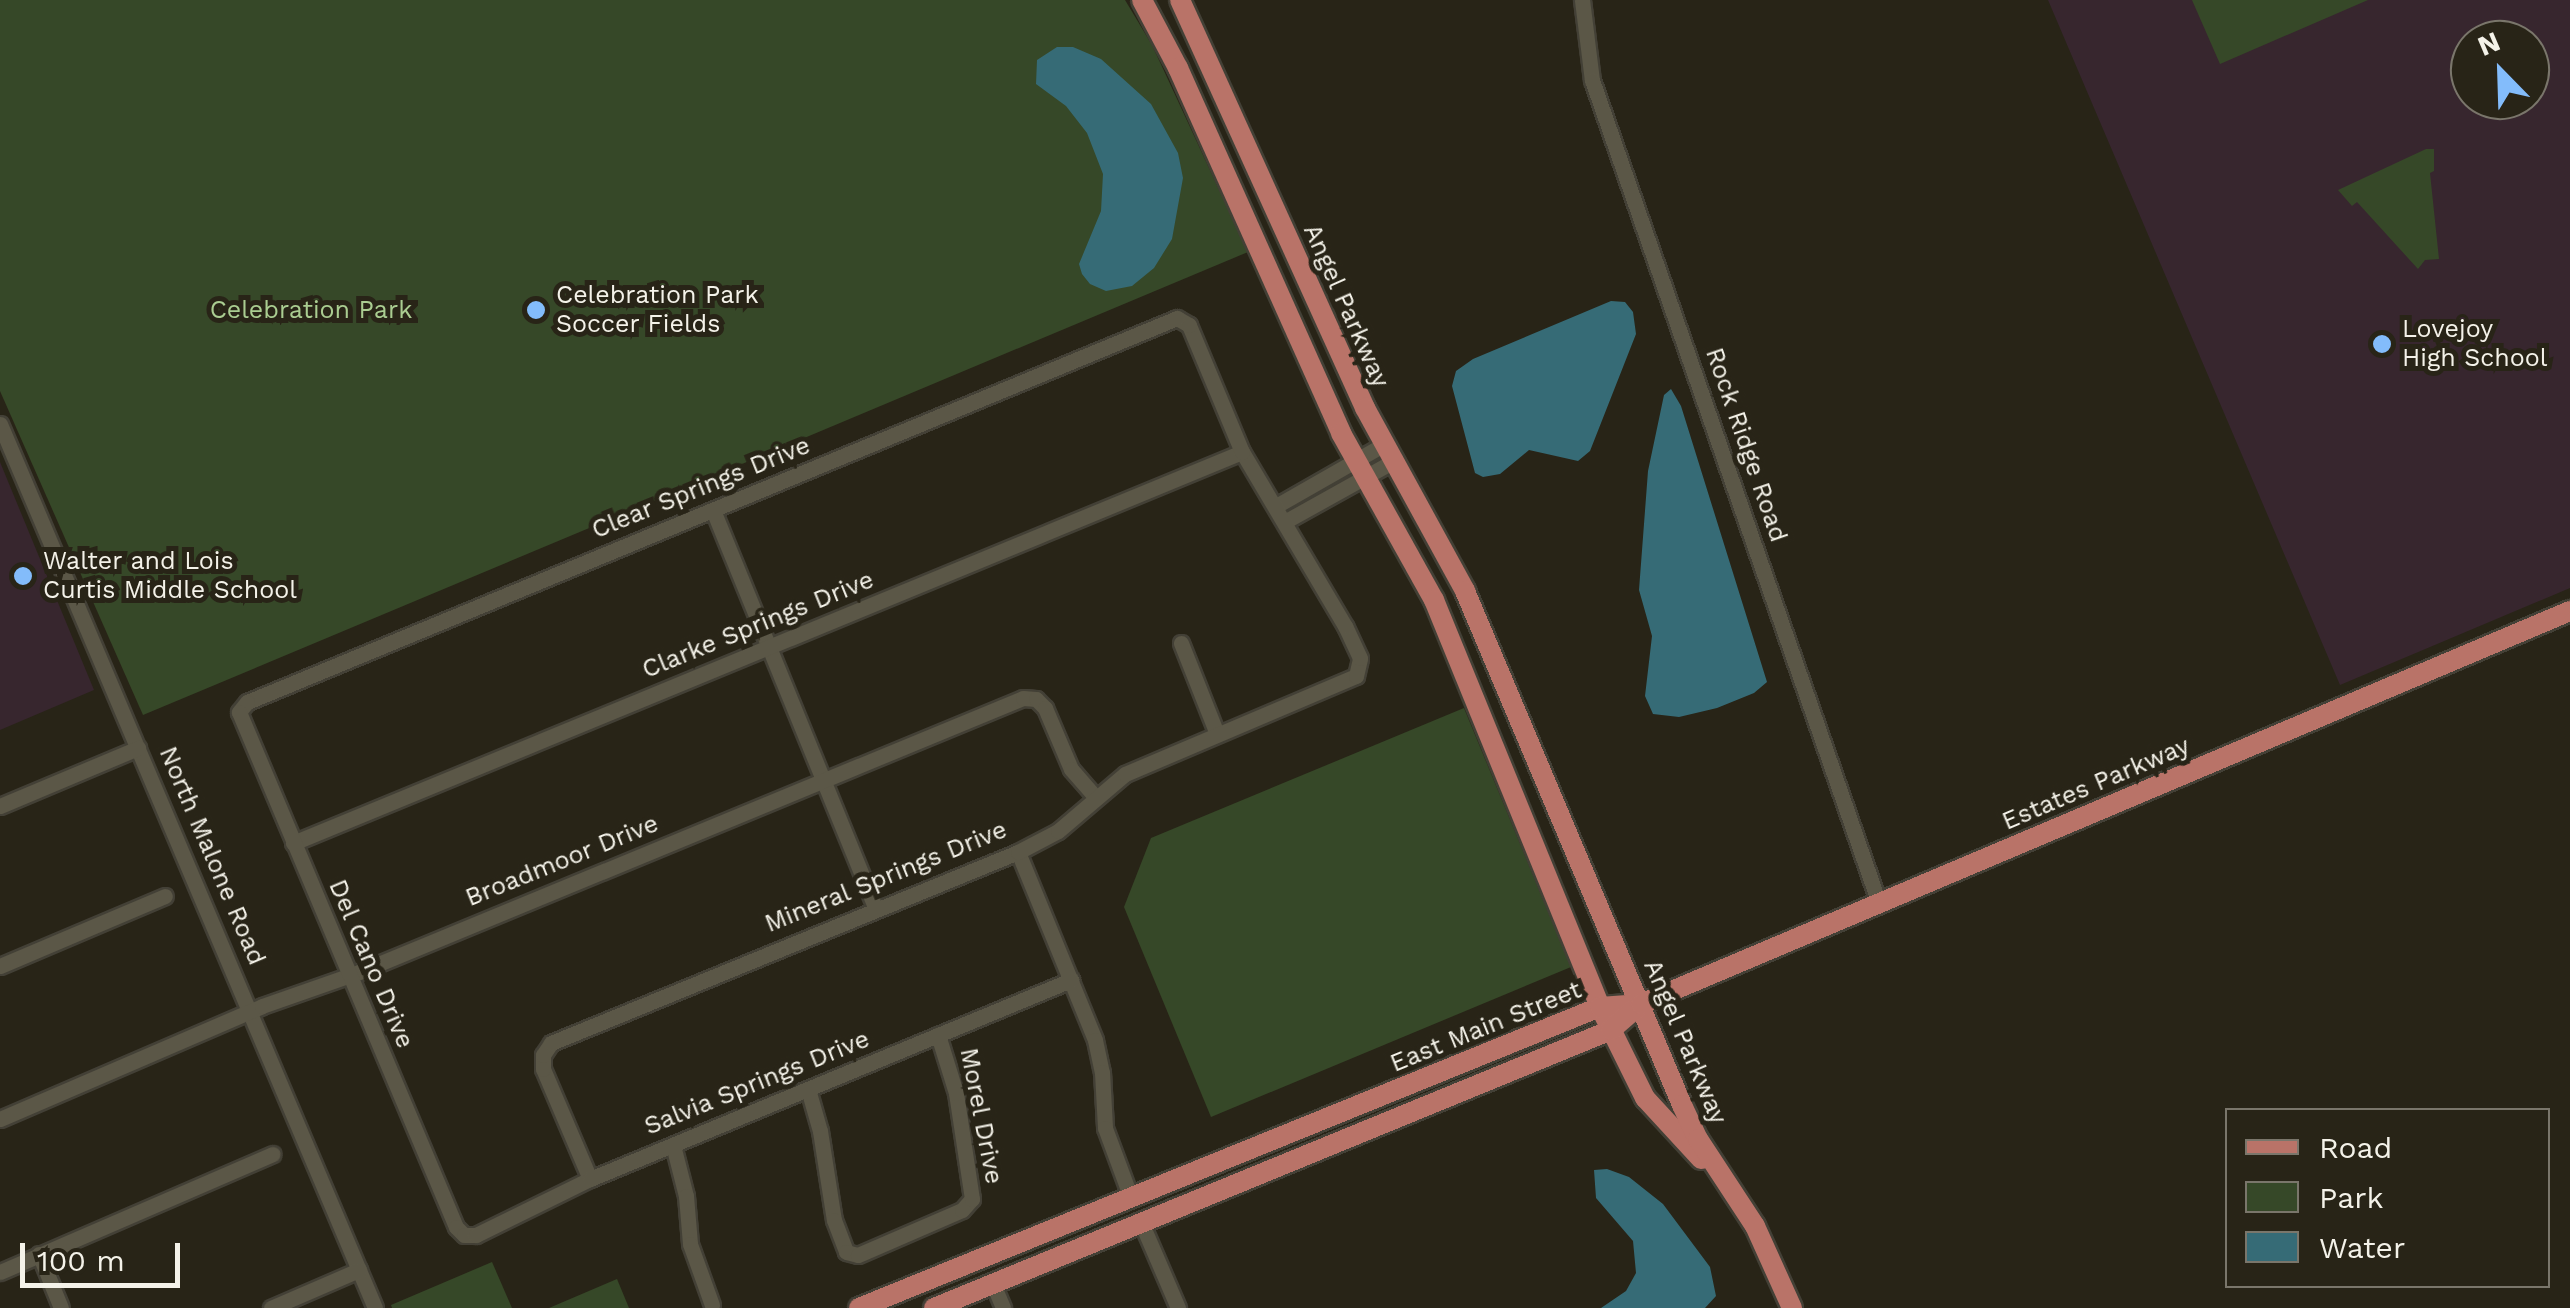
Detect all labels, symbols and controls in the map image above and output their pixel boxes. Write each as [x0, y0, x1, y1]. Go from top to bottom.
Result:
north arrow [2450, 20, 2550, 120]
text: N [2473, 25, 2505, 63]
street label: Angel Parkway [1296, 219, 1396, 393]
place label: Celebration Park Soccer Fields [556, 281, 759, 340]
park label: Celebration Park [210, 295, 412, 325]
marker: Celebration Park Soccer Fields [525, 299, 547, 321]
place label: Lovejoy High School [2402, 315, 2547, 374]
marker: Lovejoy High School [2371, 333, 2393, 355]
street label: Rock Ridge Road [1699, 344, 1793, 546]
street label: Clear Springs Drive [587, 430, 815, 546]
place label: Walter and Lois Curtis Middle School [43, 547, 297, 606]
marker: Walter and Lois Curtis Middle School [12, 565, 34, 587]
street label: Clarke Springs Drive [638, 565, 878, 685]
street label: Estates Parkway [1998, 731, 2194, 837]
street label: North Malone Road [152, 742, 272, 970]
street label: Broadmoor Drive [461, 809, 663, 913]
street label: Mineral Springs Drive [760, 815, 1012, 939]
street label: Del Cano Drive [322, 875, 420, 1053]
street label: Angel Parkway [1637, 955, 1733, 1129]
street label: East Main Street [1386, 975, 1586, 1079]
street label: Salvia Springs Drive [640, 1024, 874, 1142]
street label: Morel Drive [953, 1045, 1009, 1187]
legend [2225, 1108, 2550, 1288]
text: Road [2319, 1130, 2392, 1165]
text: Park [2319, 1180, 2384, 1215]
scale bar [25, 1223, 185, 1285]
text: Water [2319, 1230, 2405, 1265]
text: 100 m [37, 1243, 125, 1278]

